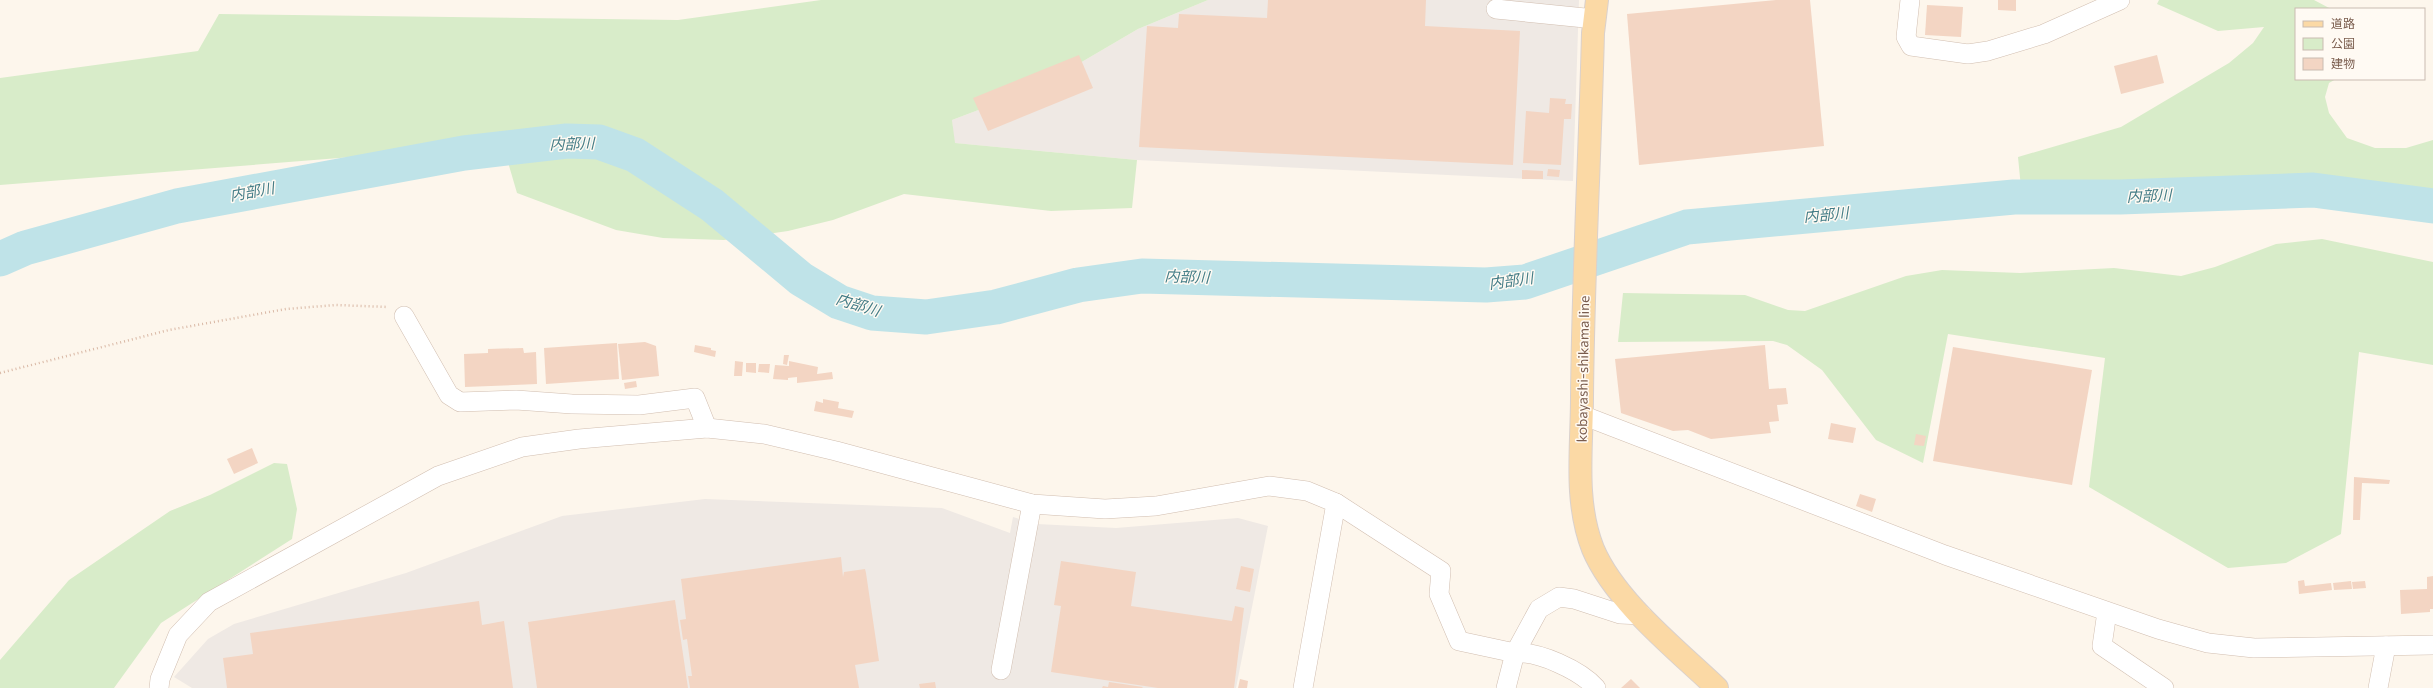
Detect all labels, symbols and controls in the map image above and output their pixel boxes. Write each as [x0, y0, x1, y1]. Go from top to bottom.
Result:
legend [2295, 8, 2425, 80]
text: 道路 [2331, 16, 2355, 30]
text: 公園 [2331, 36, 2355, 50]
text: 建物 [2331, 56, 2355, 70]
water label: 内部川 [549, 134, 597, 152]
water label: 内部川 [228, 178, 278, 204]
water label: 内部川 [2126, 185, 2174, 205]
water label: 内部川 [1803, 203, 1851, 225]
water label: 内部川 [1164, 266, 1212, 286]
water label: 内部川 [1487, 268, 1536, 292]
water label: 内部川 [834, 289, 884, 320]
street label: kobayashi-shikama line [1573, 295, 1592, 443]

